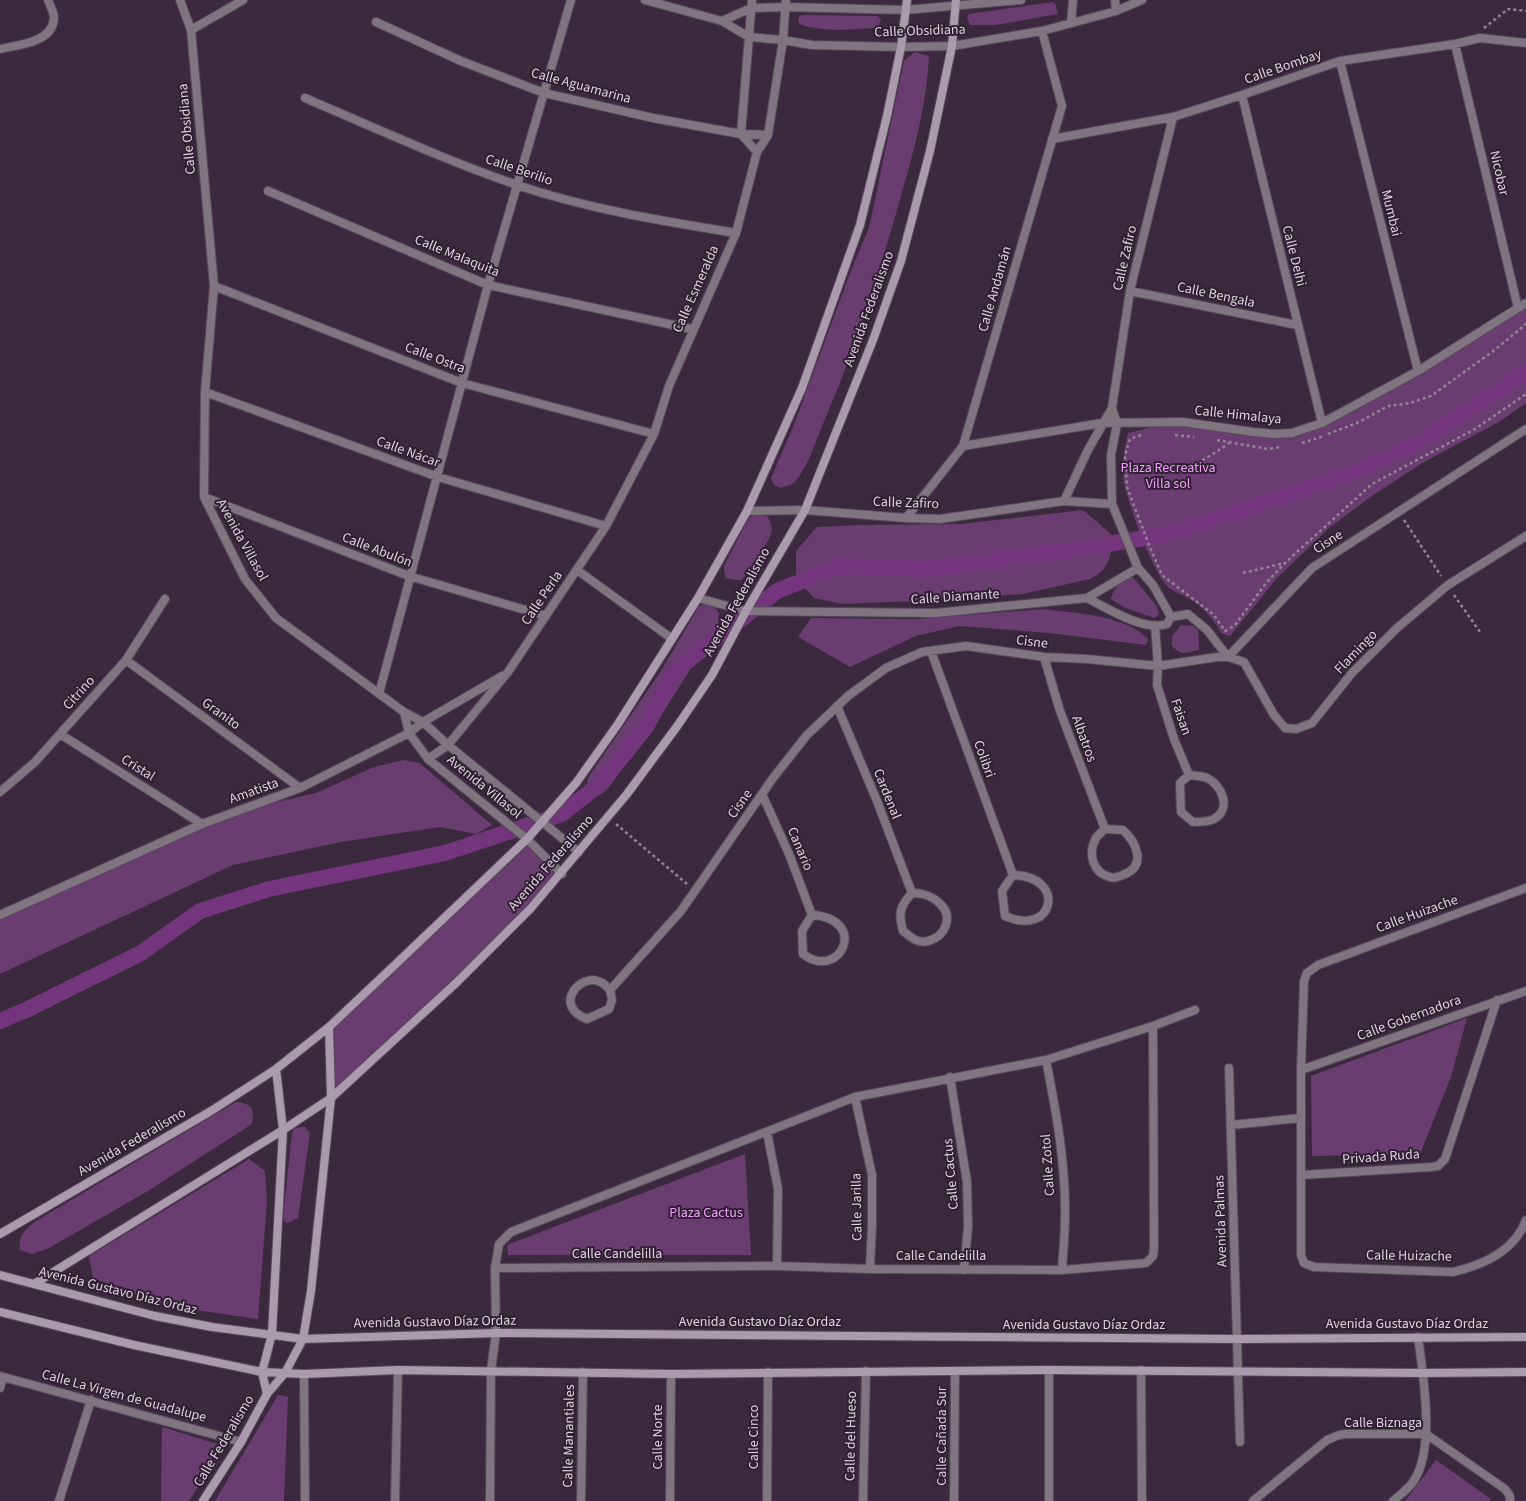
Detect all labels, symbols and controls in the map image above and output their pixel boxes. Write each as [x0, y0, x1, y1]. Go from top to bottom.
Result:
street label: Calle Obsidiana [874, 19, 966, 43]
street label: Calle Bombay [1242, 44, 1325, 90]
street label: Calle Aguamarina [529, 63, 633, 109]
street label: Calle Obsidiana [173, 83, 201, 175]
street label: Calle Berilio [483, 149, 555, 191]
street label: Nicobar [1484, 149, 1514, 198]
street label: Mumbai [1376, 188, 1406, 238]
street label: Calle Delhi [1277, 223, 1311, 289]
street label: Calle Zafiro [1108, 224, 1142, 292]
street label: Calle Malaquita [411, 230, 503, 282]
street label: Calle Esmeralda [668, 242, 724, 336]
street label: Calle Andamán [973, 244, 1017, 334]
street label: Avenida Federalismo [839, 248, 899, 370]
street label: Calle Bengala [1175, 277, 1257, 313]
street label: Calle Ostra [402, 337, 468, 379]
street label: Calle Himalaya [1194, 401, 1282, 429]
street label: Calle Nácar [373, 431, 443, 473]
park label: Plaza Recreativa Villa sol [1120, 458, 1216, 494]
street label: Calle Zafiro [873, 492, 939, 514]
street label: Avenida Villasol [211, 495, 273, 585]
street label: Cisne [1309, 525, 1347, 559]
street label: Calle Abulón [339, 527, 415, 573]
street label: Avenida Federalismo [699, 544, 775, 660]
street label: Calle Perla [516, 567, 568, 629]
street label: Calle Diamante [910, 584, 1000, 610]
street label: Flamingo [1330, 625, 1382, 679]
street label: Cisne [1015, 630, 1049, 654]
street label: Citrino [58, 672, 100, 714]
street label: Granito [198, 693, 244, 735]
street label: Faisan [1165, 696, 1197, 738]
street label: Albatros [1066, 713, 1102, 765]
street label: Colibri [968, 737, 1000, 781]
street label: Cristal [117, 750, 159, 786]
street label: Avenida Villasol [442, 750, 526, 824]
street label: Cardenal [868, 766, 906, 823]
street label: Amatista [226, 773, 282, 809]
street label: Cisne [723, 785, 757, 823]
street label: Avenida Federalismo [504, 811, 598, 915]
street label: Canario [782, 824, 818, 874]
street label: Calle Huizache [1373, 890, 1461, 938]
street label: Calle Gobernadora [1354, 990, 1464, 1046]
street label: Avenida Federalismo [74, 1103, 190, 1181]
street label: Calle Zotol [1036, 1133, 1060, 1197]
street label: Calle Cactus [938, 1137, 964, 1210]
street label: Privada Ruda [1342, 1144, 1420, 1170]
street label: Calle Jarilla [846, 1173, 868, 1241]
street label: Avenida Palmas [1209, 1174, 1233, 1267]
park label: Plaza Cactus [669, 1203, 743, 1223]
street label: Calle Candelilla [572, 1244, 662, 1264]
street label: Calle Huizache [1366, 1245, 1452, 1267]
street label: Calle Candelilla [896, 1246, 986, 1266]
street label: Avenida Gustavo Díaz Ordaz [37, 1262, 199, 1320]
street label: Avenida Gustavo Díaz Ordaz [354, 1311, 516, 1333]
street label: Avenida Gustavo Díaz Ordaz [679, 1312, 841, 1332]
street label: Avenida Gustavo Díaz Ordaz [1326, 1314, 1488, 1334]
street label: Avenida Gustavo Díaz Ordaz [1003, 1315, 1165, 1335]
street label: Calle La Virgen de Guadalupe [39, 1364, 209, 1428]
street label: Calle Manantiales [558, 1384, 580, 1488]
street label: Calle Cañada Sur [932, 1386, 952, 1486]
street label: Calle Federalismo [189, 1391, 259, 1491]
street label: Calle del Hueso [840, 1391, 862, 1481]
street label: Calle Norte [648, 1404, 668, 1469]
street label: Calle Cinco [744, 1405, 764, 1469]
street label: Calle Biznaga [1344, 1413, 1422, 1433]

